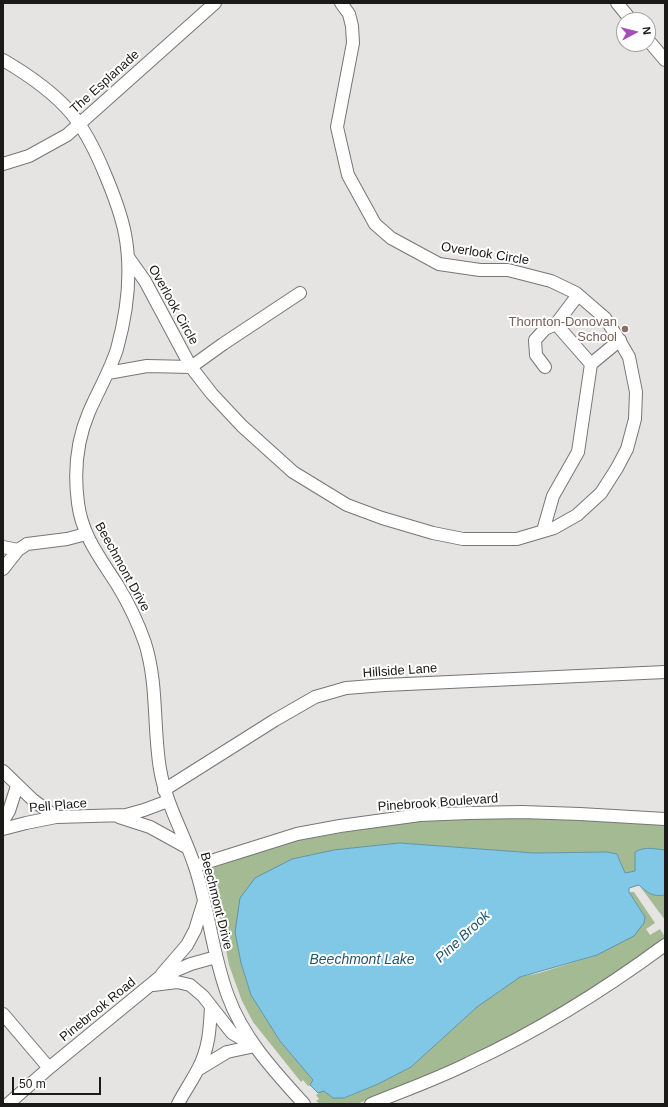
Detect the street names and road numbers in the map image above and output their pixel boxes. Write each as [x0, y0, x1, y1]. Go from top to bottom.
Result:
street label: The Esplanade [67, 47, 143, 117]
street label: Overlook Circle [440, 239, 530, 269]
street label: Overlook Circle [145, 262, 201, 348]
street label: Beechmont Drive [91, 520, 153, 614]
street label: Hillside Lane [362, 661, 438, 681]
street label: Pinebrook Boulevard [377, 791, 499, 815]
street label: Pell Place [29, 796, 87, 816]
street label: Beechmont Drive [196, 851, 236, 951]
street label: Pinebrook Road [57, 975, 139, 1045]

